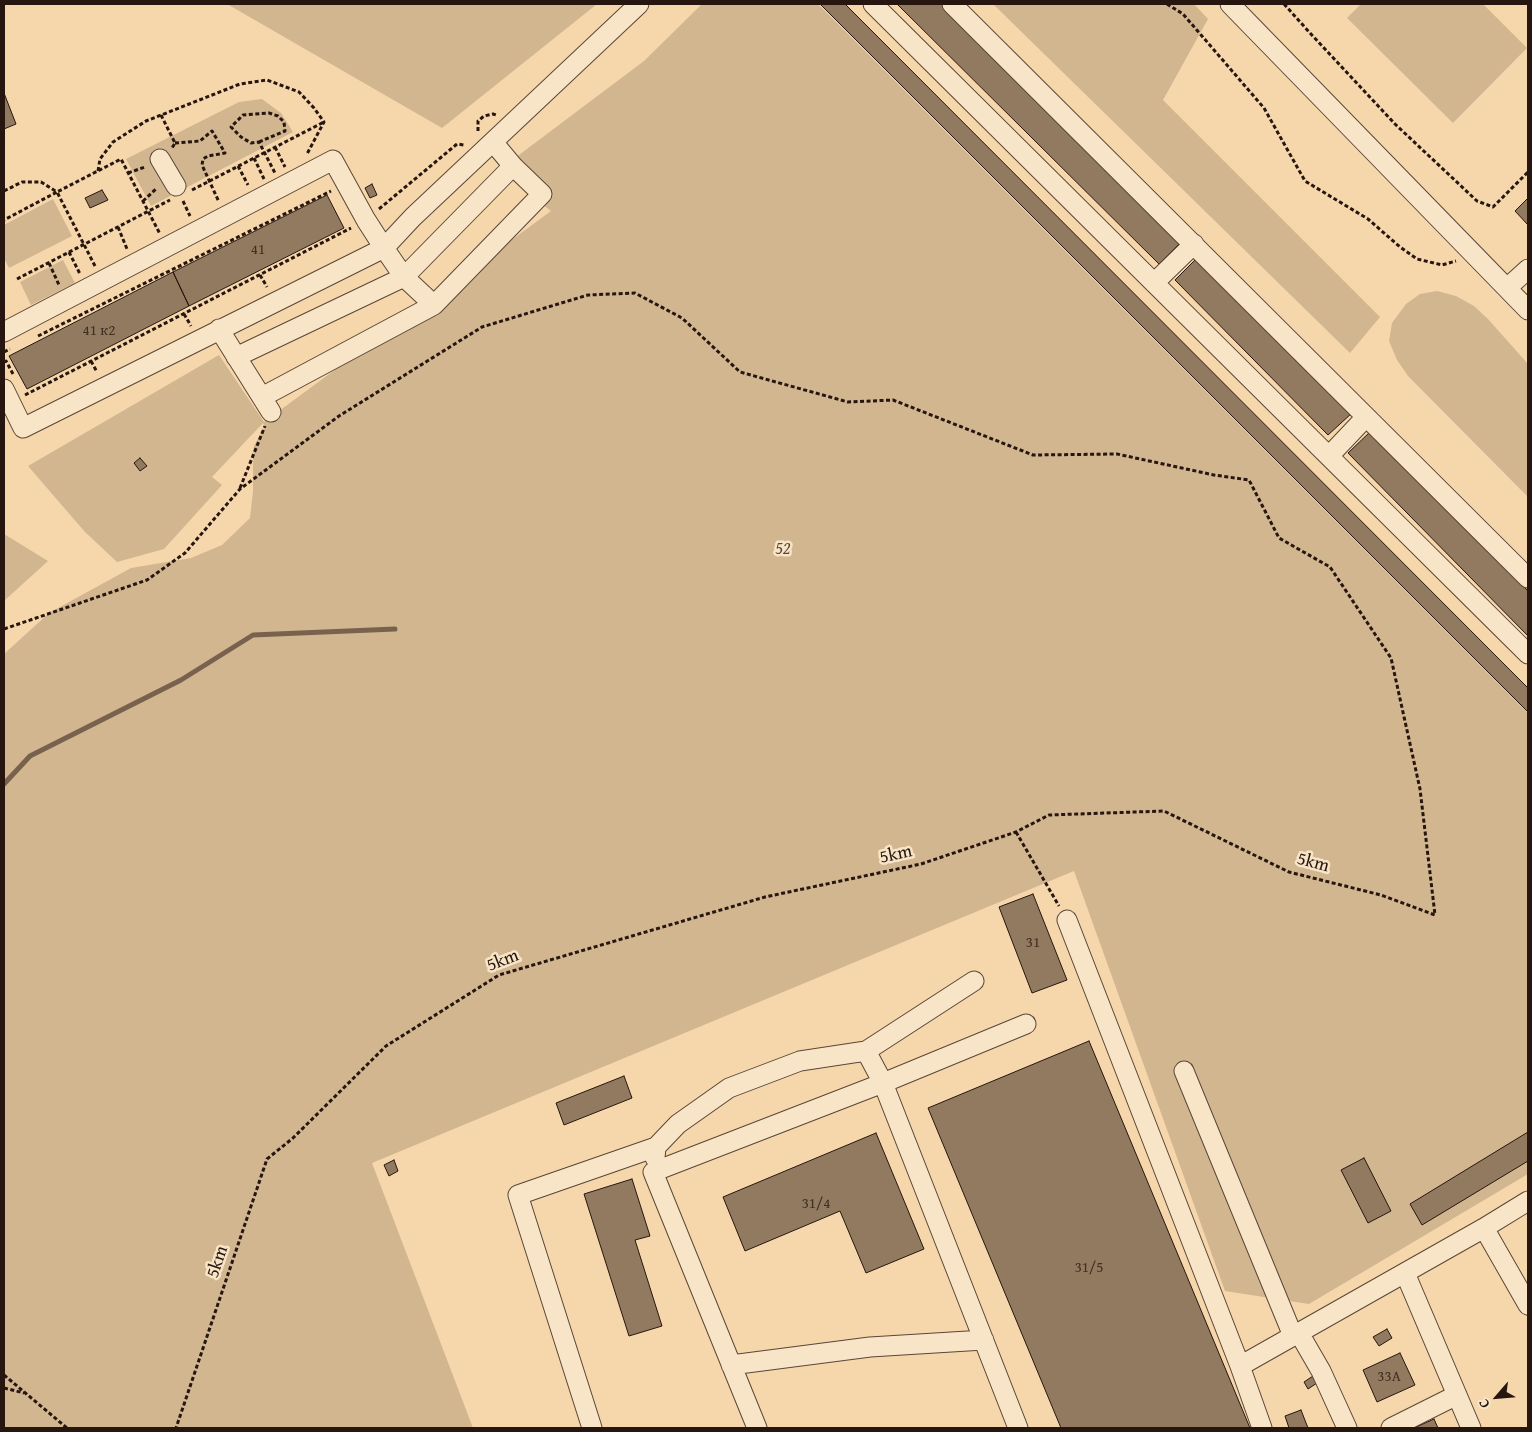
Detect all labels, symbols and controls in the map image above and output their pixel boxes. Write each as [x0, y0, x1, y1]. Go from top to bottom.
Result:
house number: 41 [251, 241, 265, 259]
house number: 41 к2 [83, 322, 115, 340]
park label: 52 [775, 538, 791, 560]
street label: 5km [878, 841, 914, 869]
street label: 5km [1295, 848, 1331, 878]
house number: 31 [1026, 934, 1040, 952]
street label: 5km [484, 945, 522, 977]
house number: 31/4 [802, 1195, 830, 1213]
street label: 5km [202, 1243, 234, 1281]
house number: 31/5 [1075, 1259, 1103, 1277]
house number: 33А [1377, 1368, 1401, 1386]
north arrow [1472, 1372, 1522, 1422]
text: С [1473, 1396, 1494, 1412]

